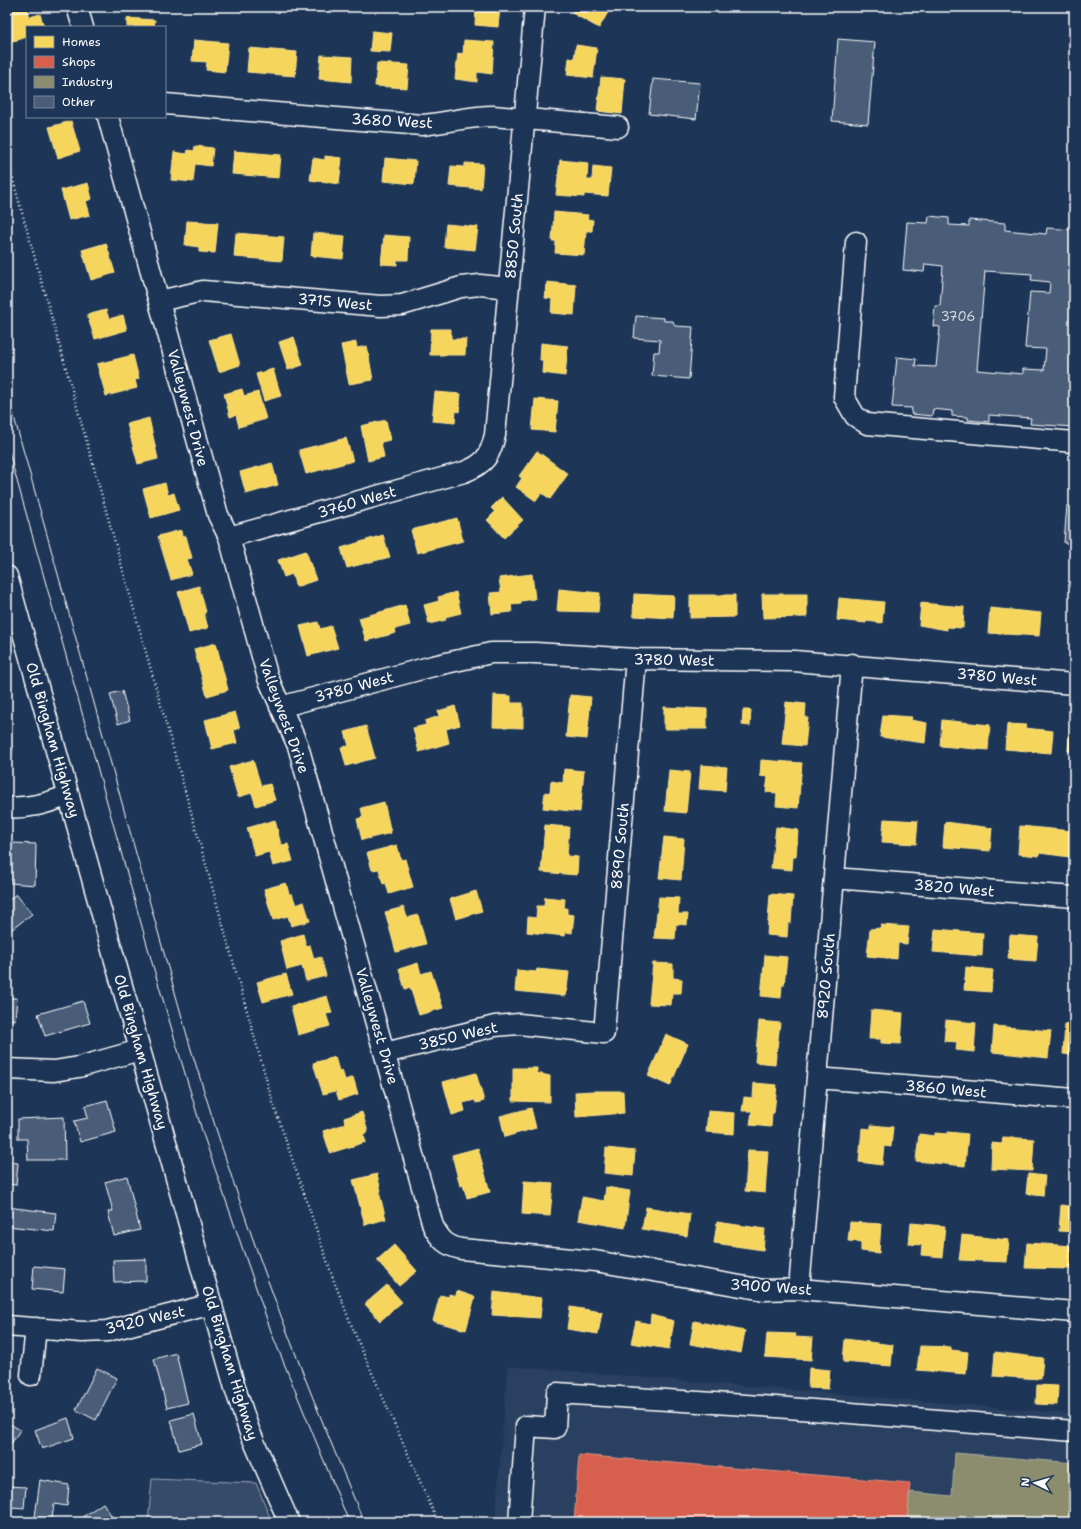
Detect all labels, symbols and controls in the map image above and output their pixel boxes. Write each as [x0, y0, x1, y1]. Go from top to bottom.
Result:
legend [26, 26, 166, 118]
text: Homes [62, 34, 101, 50]
text: Shops [62, 54, 96, 70]
text: Industry [62, 74, 113, 90]
text: Other [62, 94, 96, 110]
street label: 3680 West [351, 109, 433, 133]
street label: 8850 South [500, 192, 528, 280]
street label: 3715 West [297, 289, 373, 315]
house number: 3706 [941, 308, 975, 325]
street label: Valleywest Drive [163, 347, 213, 469]
street label: 3760 West [315, 481, 399, 523]
street label: 3780 West [633, 649, 715, 671]
street label: Valleywest Drive [254, 656, 314, 776]
street label: Old Bingham Highway [21, 660, 85, 820]
street label: 3780 West [956, 664, 1038, 690]
street label: 3780 West [312, 667, 396, 707]
street label: 8890 South [606, 802, 634, 890]
street label: 3820 West [913, 875, 995, 901]
street label: 8920 South [812, 932, 840, 1020]
street label: Valleywest Drive [351, 965, 403, 1087]
street label: Old Bingham Highway [109, 972, 173, 1132]
street label: 3850 West [416, 1017, 500, 1055]
street label: 3860 West [904, 1075, 988, 1103]
street label: 3900 West [730, 1274, 812, 1300]
street label: Old Bingham Highway [197, 1283, 263, 1443]
street label: 3920 West [103, 1301, 187, 1339]
north arrow [1015, 1463, 1055, 1503]
text: N [1018, 1477, 1033, 1487]

